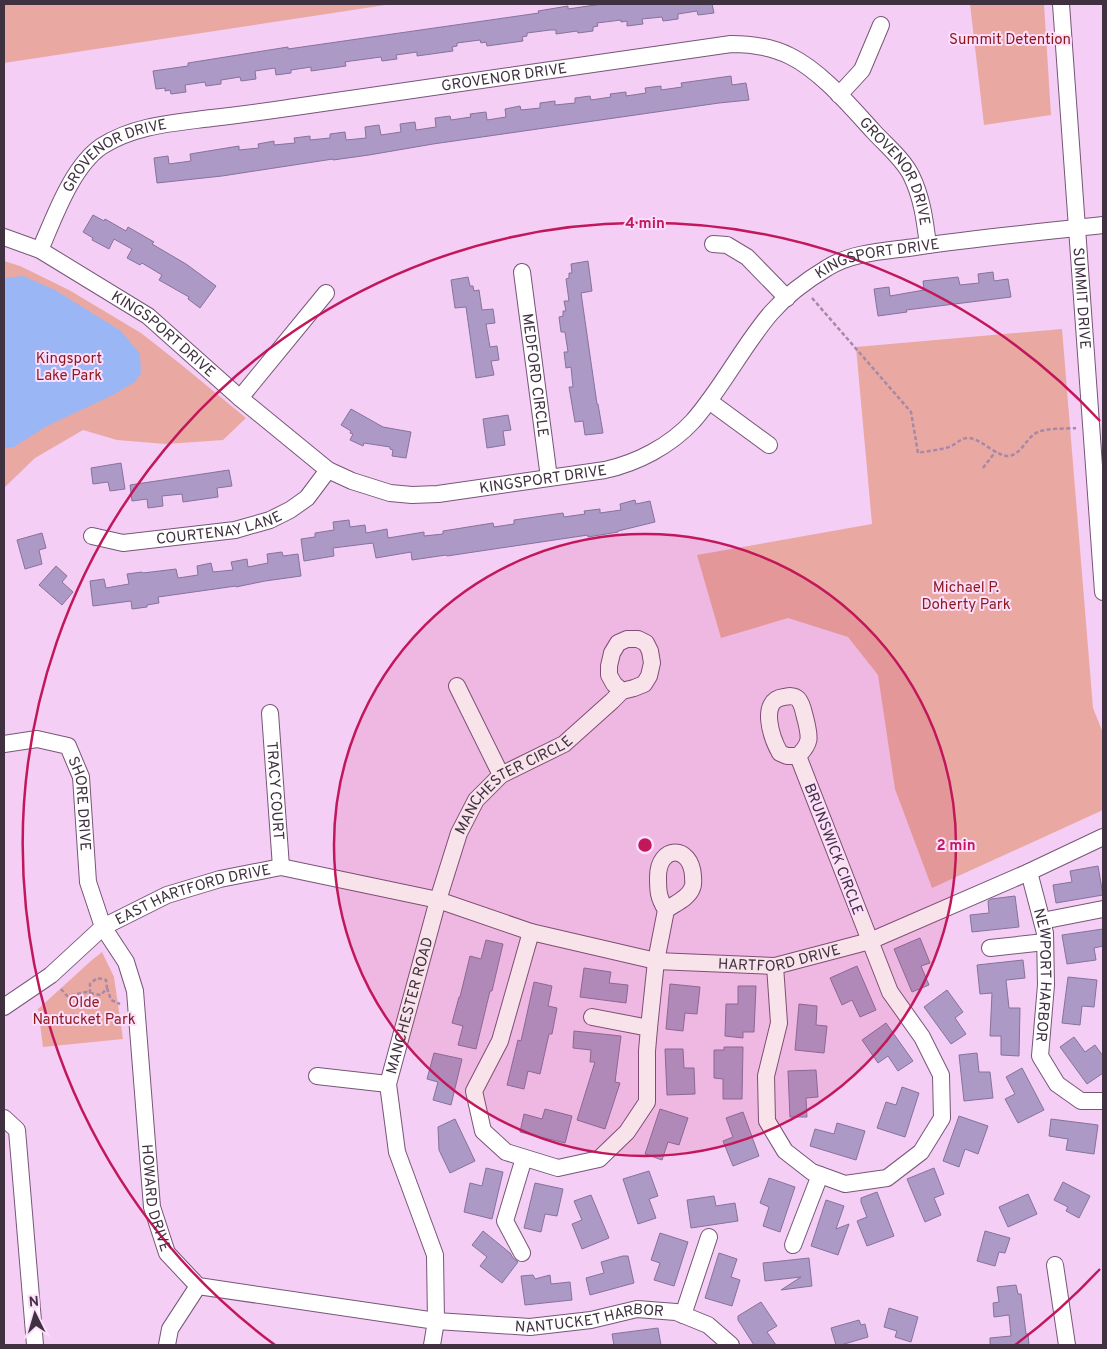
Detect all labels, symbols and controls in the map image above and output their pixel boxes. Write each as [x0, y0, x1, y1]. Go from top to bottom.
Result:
park label: Summit Detention [949, 31, 1071, 50]
street label: GROVENOR DRIVE [440, 60, 568, 97]
street label: GROVENOR DRIVE [854, 114, 933, 227]
street label: GROVENOR DRIVE [59, 116, 169, 196]
text: 4 min [625, 215, 665, 234]
street label: KINGSPORT DRIVE [812, 236, 941, 284]
street label: SUMMIT DRIVE [1067, 247, 1094, 350]
street label: KINGSPORT DRIVE [107, 288, 219, 382]
street label: MEDFORD CIRCLE [517, 312, 552, 438]
park label: Kingsport Lake Park [36, 350, 102, 386]
street label: KINGSPORT DRIVE [478, 462, 608, 499]
street label: COURTENAY LANE [155, 507, 286, 550]
park label: Michael P. Doherty Park [921, 579, 1011, 615]
street label: MANCHESTER CIRCLE [452, 732, 578, 838]
street label: TRACY COURT [261, 741, 287, 841]
street label: SHORE DRIVE [62, 754, 94, 852]
street label: BRUNSWICK CIRCLE [799, 781, 866, 918]
centre of rings [636, 836, 654, 854]
text: 2 min [936, 837, 976, 856]
street label: EAST HARTFORD DRIVE [112, 861, 272, 930]
street label: NEWPORT HARBOR [1028, 907, 1054, 1043]
street label: MANCHESTER ROAD [383, 935, 438, 1077]
street label: HARTFORD DRIVE [717, 941, 843, 977]
park label: Olde Nantucket Park [32, 994, 136, 1030]
street label: HOWARD DRIVE [136, 1144, 174, 1254]
north arrow [10, 1289, 60, 1339]
text: N [28, 1294, 40, 1311]
street label: NANTUCKET HARBOR [514, 1301, 664, 1338]

